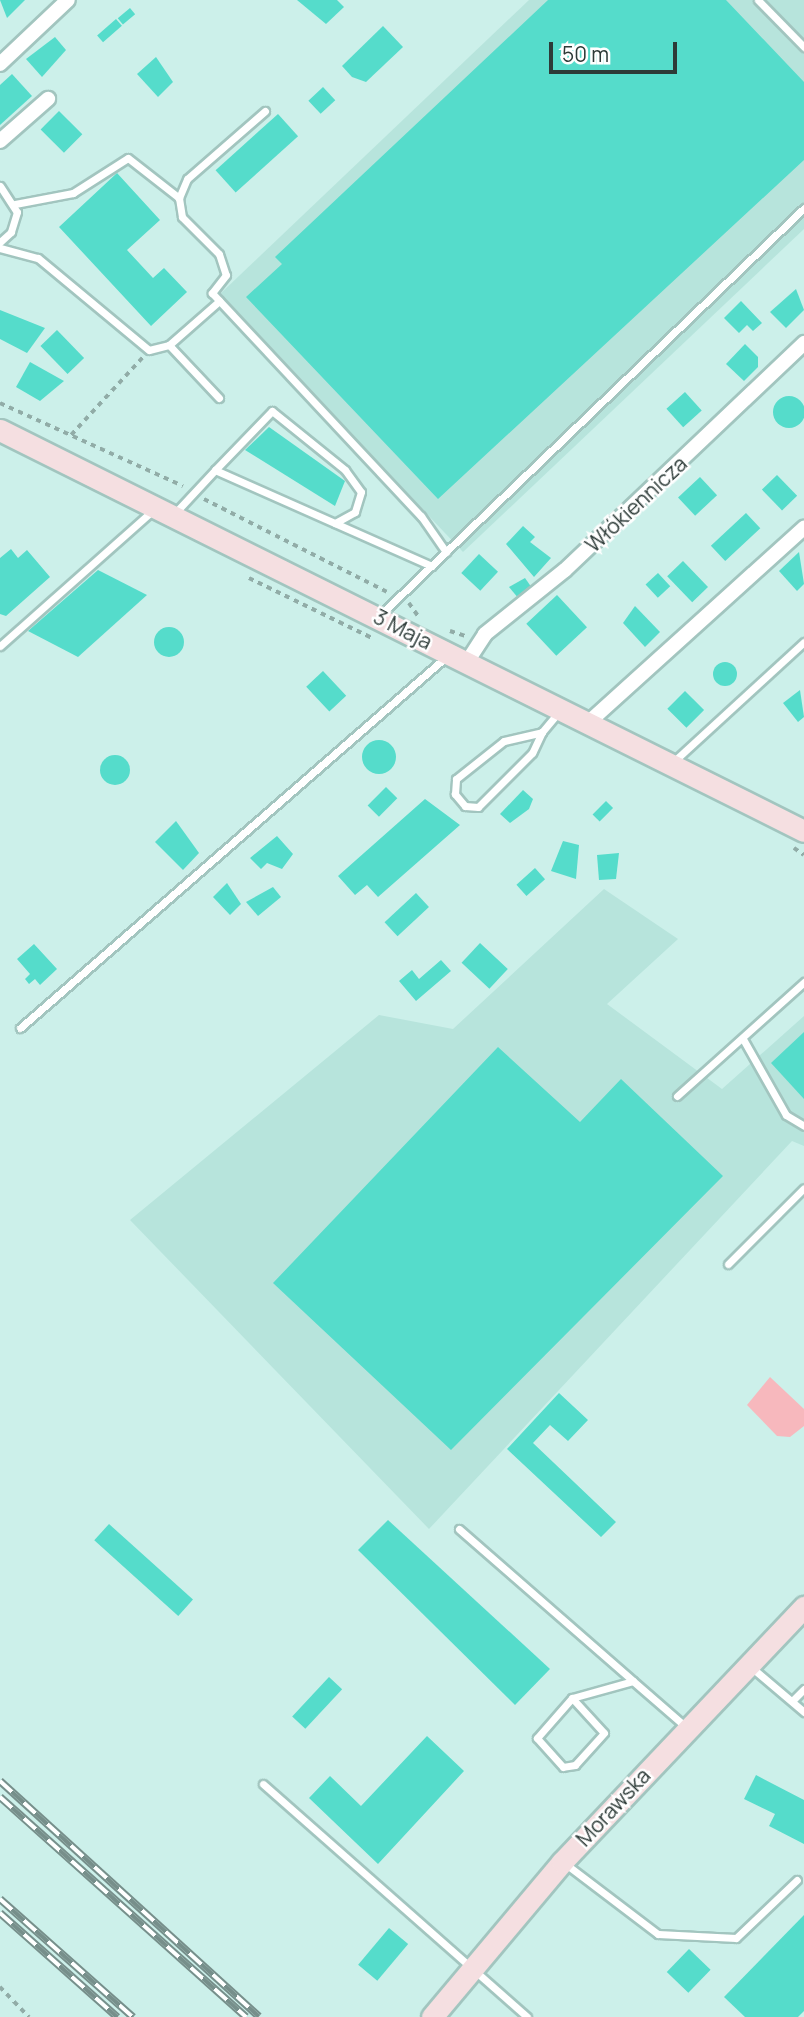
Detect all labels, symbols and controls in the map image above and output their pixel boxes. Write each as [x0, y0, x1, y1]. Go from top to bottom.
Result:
scale bar [552, 28, 680, 72]
text: 50 m [562, 40, 609, 68]
street label: Włókiennicza [580, 451, 692, 557]
street label: 3 Maja [370, 604, 436, 654]
street label: Morawska [571, 1763, 655, 1851]

